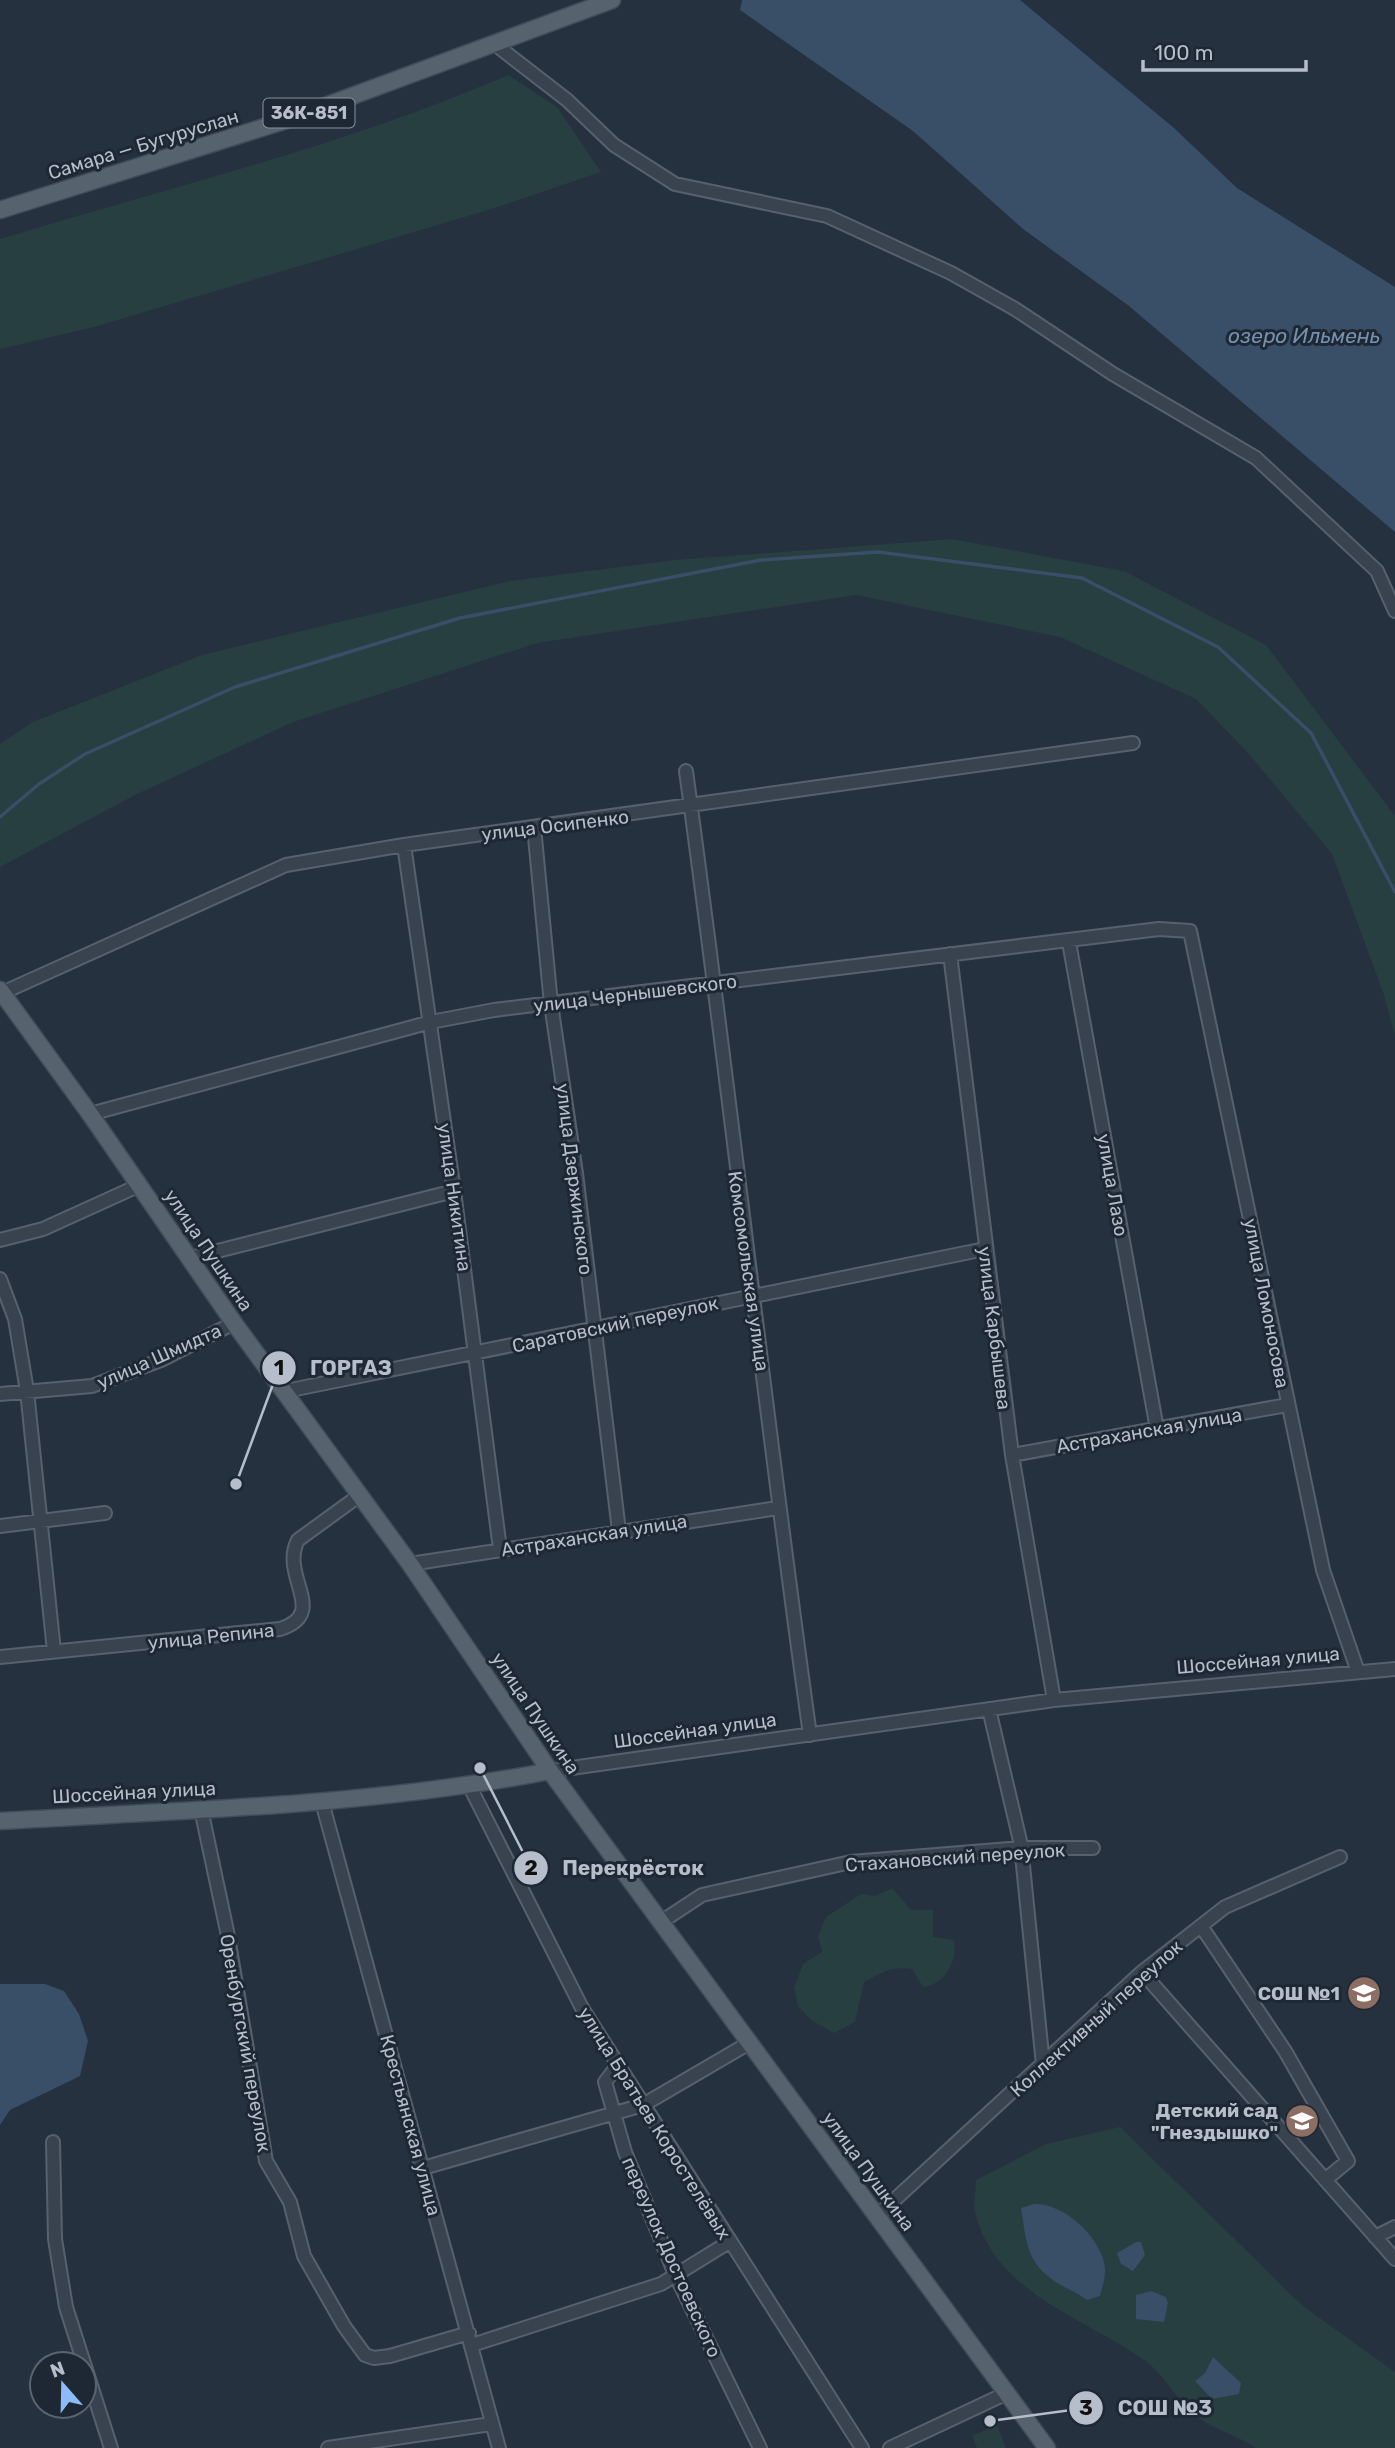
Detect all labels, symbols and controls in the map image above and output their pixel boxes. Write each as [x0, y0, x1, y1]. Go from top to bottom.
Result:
scale bar [1143, 28, 1306, 72]
text: 100 m [1154, 40, 1213, 65]
road number: 36К-851 [264, 98, 354, 128]
street label: Самара — Бугуруслан [45, 105, 241, 184]
water label: озеро Ильмень [1228, 323, 1380, 348]
street label: улица Осипенко [480, 805, 630, 846]
street label: улица Чернышевского [532, 970, 738, 1017]
street label: улица Дзержинского [551, 1082, 598, 1276]
street label: улица Никитина [433, 1121, 476, 1273]
street label: улица Лазо [1092, 1132, 1133, 1238]
street label: Комсомольская улица [723, 1169, 774, 1373]
street label: улица Пушкина [159, 1185, 258, 1316]
street label: улица Ломоносова [1239, 1216, 1294, 1390]
street label: улица Карбышева [973, 1245, 1016, 1411]
street label: Саратовский переулок [510, 1291, 720, 1358]
street label: улица Шмидта [93, 1319, 225, 1394]
callout: ГОРГАЗ [261, 1347, 406, 1389]
text: 1 [274, 1355, 284, 1380]
text: ГОРГАЗ [310, 1355, 392, 1380]
street label: Астраханская улица [1055, 1403, 1244, 1458]
street label: Астраханская улица [499, 1509, 689, 1562]
street label: улица Репина [147, 1618, 275, 1655]
street label: Шоссейная улица [1175, 1642, 1341, 1679]
street label: улица Пушкина [486, 1648, 585, 1779]
street label: Шоссейная улица [612, 1708, 778, 1753]
street label: Шоссейная улица [52, 1777, 217, 1808]
street label: Стахановский переулок [844, 1838, 1066, 1877]
callout: Перекрёсток [513, 1847, 718, 1889]
text: 2 [524, 1855, 538, 1880]
text: Перекрёсток [562, 1855, 704, 1880]
street label: Оренбургский переулок [215, 1932, 276, 2154]
street label: Коллективный переулок [1005, 1935, 1187, 2102]
school or university icon: СОШ №1 [1345, 1974, 1383, 2012]
place label: СОШ №1 [1258, 1982, 1340, 2005]
street label: улица Братьев Коростелёвых [573, 2003, 736, 2244]
street label: Крестьянская улица [375, 2032, 446, 2218]
place label: Детский сад "Гнездышко" [1151, 2099, 1279, 2144]
school or university icon: Детский сад "Гнездышко" [1283, 2102, 1321, 2140]
street label: улица Пушкина [818, 2107, 920, 2236]
street label: переулок Достоевского [617, 2153, 726, 2361]
north arrow [28, 2350, 98, 2420]
text: N [47, 2356, 68, 2383]
callout: СОШ №3 [1069, 2387, 1226, 2429]
text: 3 [1079, 2395, 1093, 2420]
text: СОШ №3 [1118, 2395, 1212, 2420]

